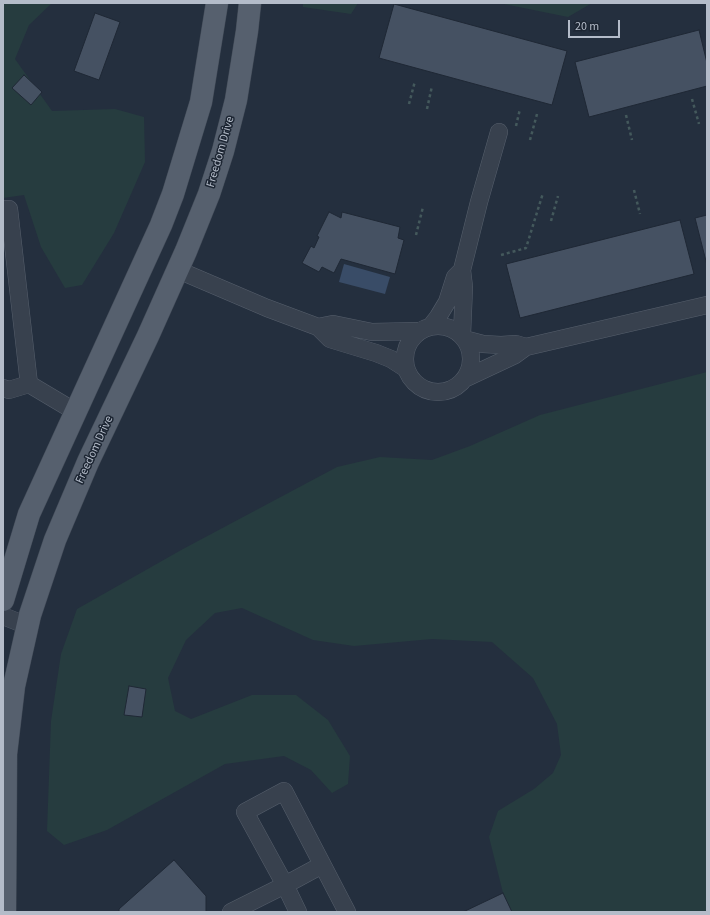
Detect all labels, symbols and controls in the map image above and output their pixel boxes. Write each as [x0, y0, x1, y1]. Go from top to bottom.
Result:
scale bar [570, 12, 622, 38]
text: 20 m [575, 18, 599, 35]
street label: Freedom Drive [204, 115, 238, 189]
street label: Freedom Drive [73, 414, 117, 486]

